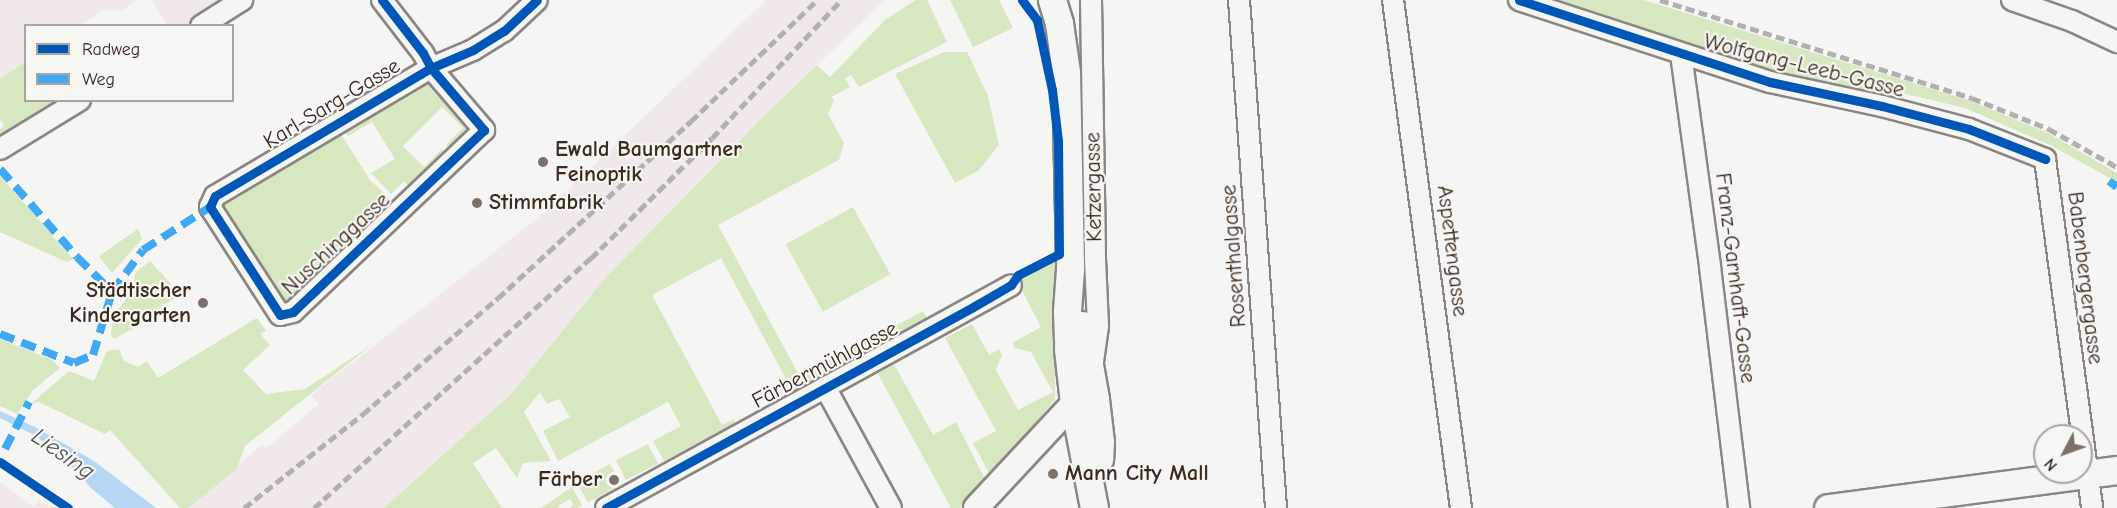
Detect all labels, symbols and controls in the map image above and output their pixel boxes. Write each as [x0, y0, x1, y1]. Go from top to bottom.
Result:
legend [24, 24, 234, 102]
street label: Wolfgang-Leeb-Gasse [1701, 28, 1907, 104]
text: Radweg [82, 39, 140, 60]
street label: Karl-Sarg-Gasse [259, 53, 405, 155]
text: Weg [82, 69, 115, 90]
street label: Ketzergasse [1080, 132, 1108, 242]
place label: Ewald Baumgartner Feinoptik [555, 136, 742, 188]
marker: Ewald Baumgartner Feinoptik [536, 155, 550, 169]
street label: Franz-Garnhaft-Gasse [1709, 171, 1761, 385]
street label: Rosenthalgasse [1216, 184, 1252, 328]
street label: Aspettengasse [1431, 184, 1473, 318]
street label: Nuschinggasse [276, 187, 396, 301]
place label: Stimmfabrik [489, 190, 603, 216]
street label: Babenbergergasse [2061, 190, 2109, 366]
marker: Stimmfabrik [470, 196, 484, 210]
place label: Städtischer Kindergarten [69, 277, 191, 328]
marker: Städtischer Kindergarten [196, 296, 210, 310]
street label: Färbermühlgasse [748, 315, 902, 415]
water label: Liesing [26, 422, 100, 486]
north arrow [2033, 424, 2093, 484]
text: N [2041, 455, 2061, 474]
place label: Mann City Mall [1065, 461, 1209, 487]
place label: Färber [538, 467, 602, 493]
marker: Mann City Mall [1046, 467, 1060, 481]
marker: Färber [607, 473, 621, 487]

